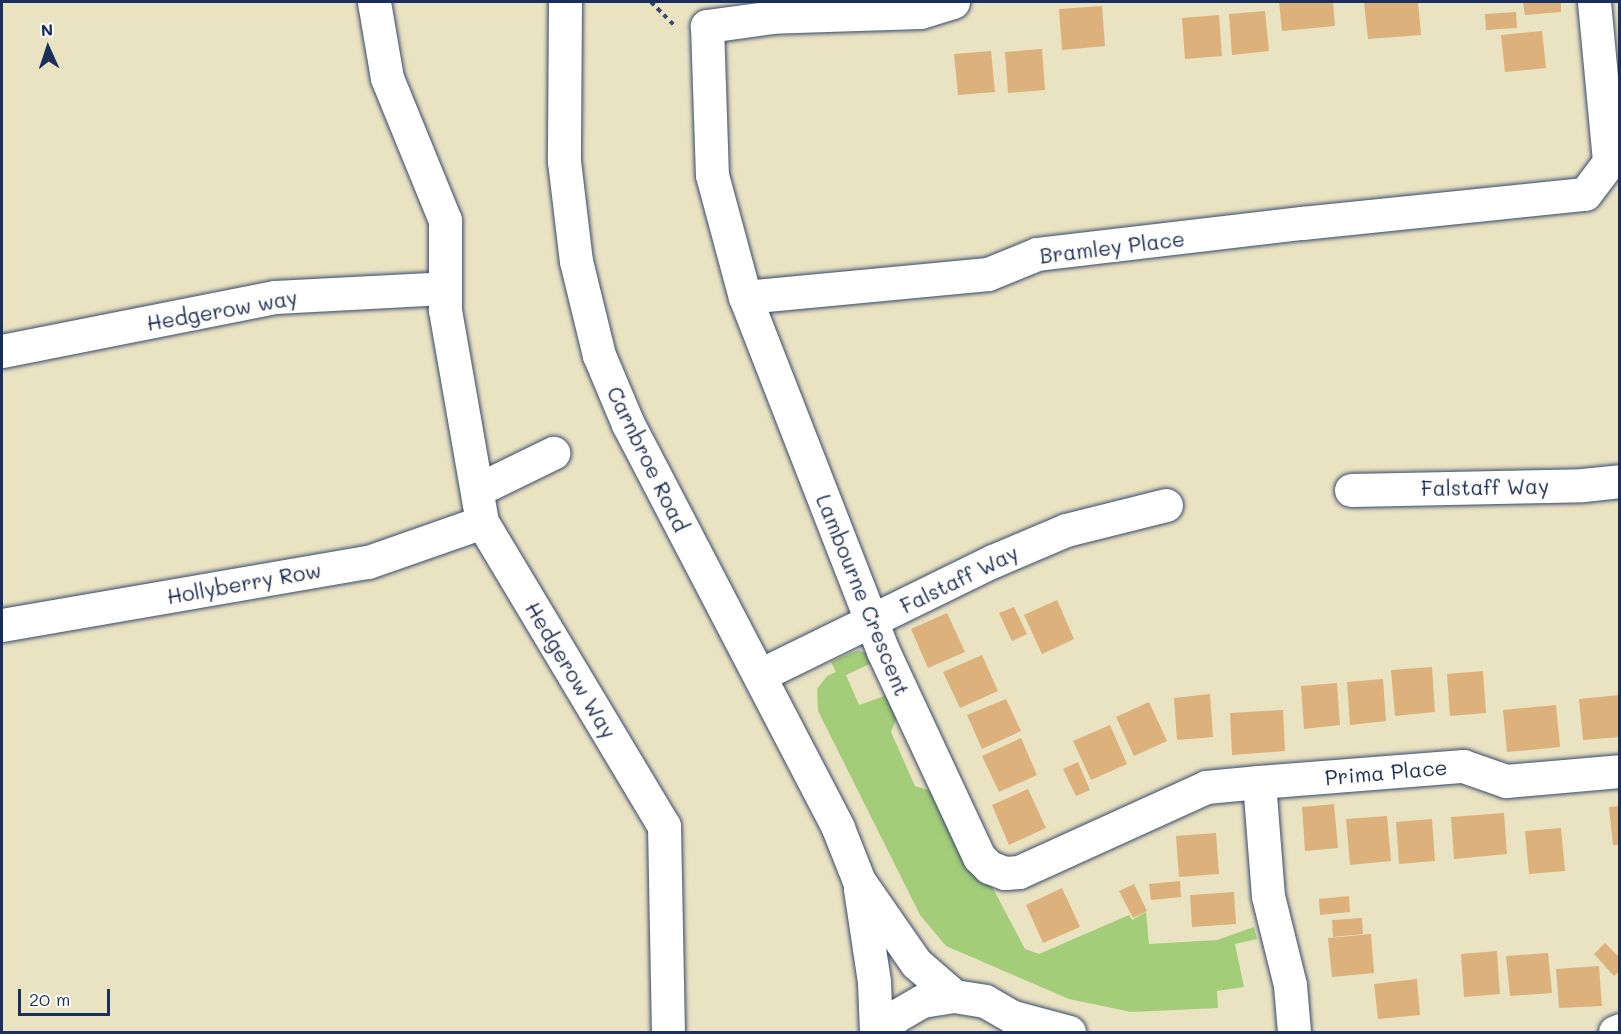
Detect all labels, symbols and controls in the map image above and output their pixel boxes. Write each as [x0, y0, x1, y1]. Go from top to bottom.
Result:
north arrow [18, 18, 78, 78]
text: N [40, 19, 54, 40]
street label: Bramley Place [1038, 226, 1186, 268]
street label: Hedgerow way [145, 284, 299, 336]
street label: Carnbroe Road [602, 382, 694, 536]
street label: Falstaff Way [1421, 473, 1549, 501]
street label: Lambourne Crescent [811, 491, 915, 699]
street label: Falstaff Way [896, 540, 1022, 618]
street label: Hollyberry Row [165, 557, 323, 609]
street label: Hedgerow Way [520, 597, 622, 743]
street label: Prima Place [1324, 754, 1448, 790]
scale bar [21, 977, 112, 1015]
text: 20 m [29, 987, 70, 1011]

